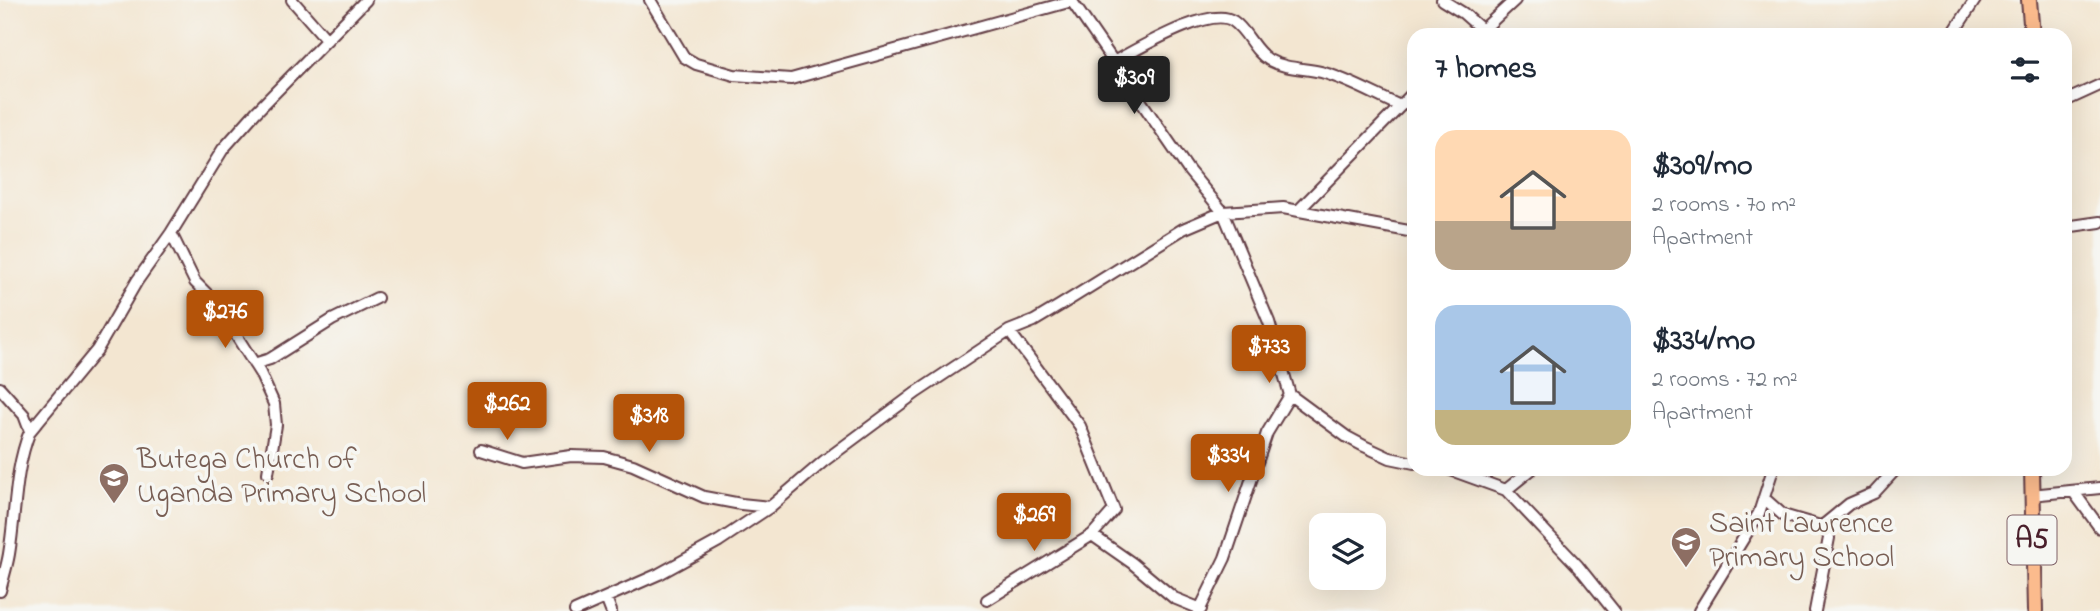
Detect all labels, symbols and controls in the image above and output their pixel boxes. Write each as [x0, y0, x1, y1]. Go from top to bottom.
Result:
text: 7 homes [1435, 48, 1537, 92]
icon: filters [2006, 51, 2044, 89]
pin: $309 [1093, 57, 1175, 116]
text: $309 [1114, 62, 1154, 95]
text: $309/mo [1652, 145, 1753, 189]
icon: home [1491, 158, 1575, 242]
text: 2 rooms · 70 m² [1652, 189, 1796, 222]
text: Apartment [1652, 222, 1753, 255]
pin: $276 [184, 290, 266, 350]
text: $276 [203, 296, 247, 329]
text: $334/mo [1652, 320, 1755, 364]
pin: $733 [1228, 326, 1310, 385]
text: $733 [1248, 331, 1290, 364]
icon: home [1491, 333, 1575, 417]
text: 2 rooms · 72 m² [1652, 364, 1798, 397]
pin: $262 [466, 382, 548, 442]
text: $262 [484, 388, 530, 421]
pin: $318 [608, 394, 690, 454]
text: Apartment [1652, 397, 1753, 430]
text: $318 [629, 400, 669, 433]
pin: $334 [1187, 434, 1269, 494]
place label: Butega Church of Uganda Primary School [136, 439, 426, 517]
text: $334 [1207, 440, 1249, 473]
school or university icon: Butega Church of Uganda Primary School [97, 461, 131, 505]
pin: $269 [993, 494, 1075, 553]
text: $269 [1013, 499, 1055, 532]
place label: Saint Lawrence Primary School [1709, 503, 1894, 581]
map controls [1309, 513, 1386, 590]
button: layers [1309, 513, 1386, 590]
road number: A5 [2008, 516, 2056, 564]
school or university icon: Saint Lawrence Primary School [1669, 525, 1703, 569]

